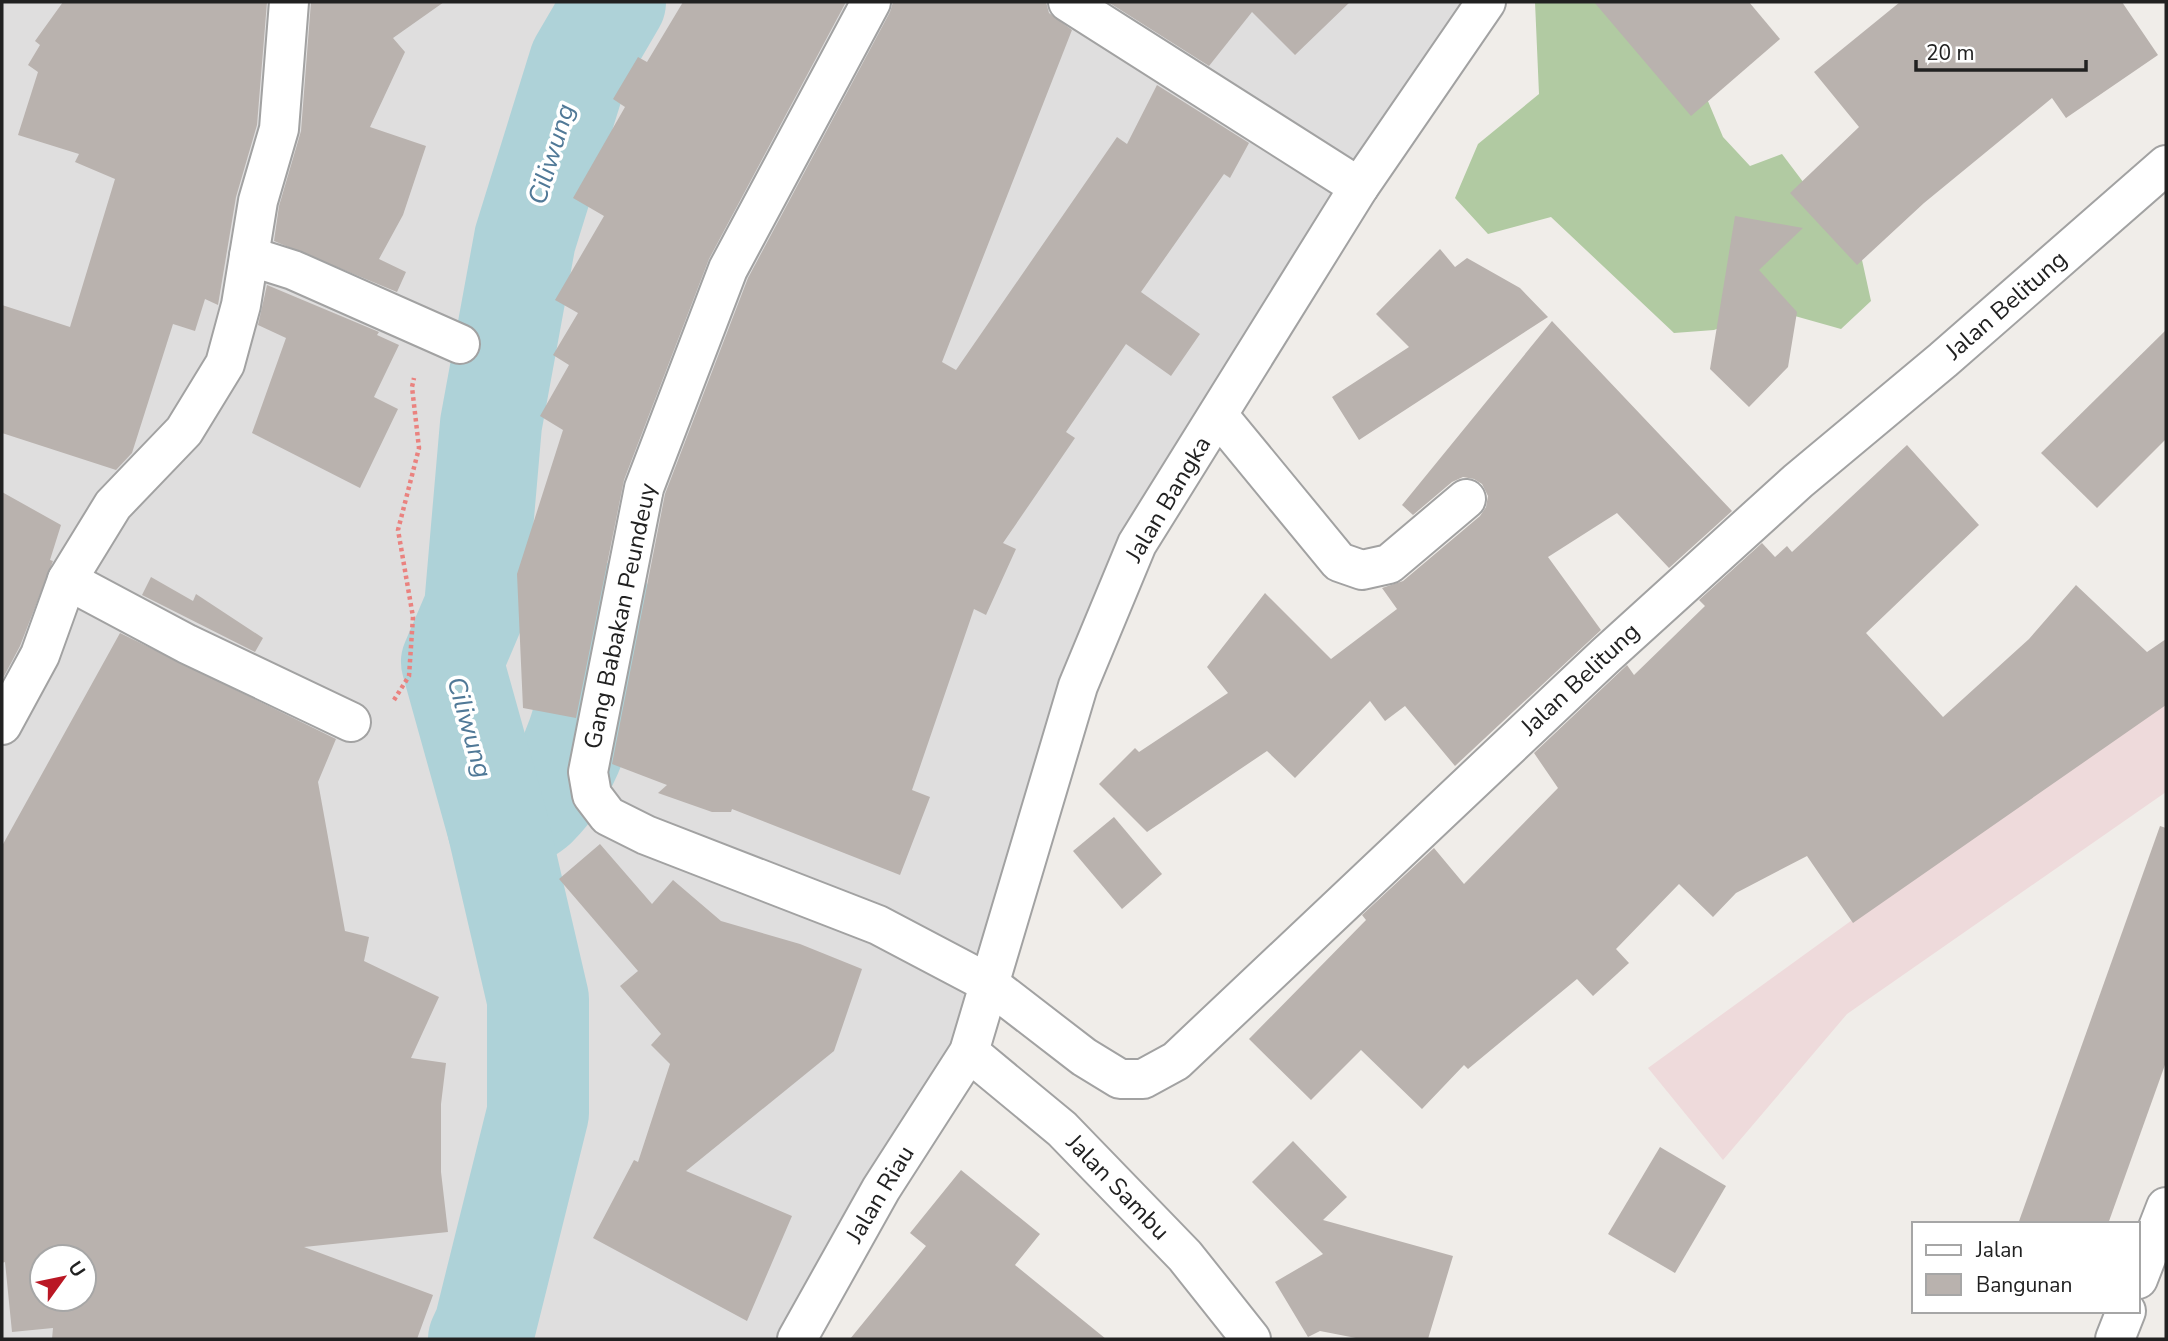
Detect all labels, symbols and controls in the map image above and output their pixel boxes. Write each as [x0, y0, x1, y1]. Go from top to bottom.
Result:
scale bar [1916, 28, 2086, 72]
text: 20 m [1926, 39, 1975, 67]
water label: Ciliwung [520, 99, 583, 209]
street label: Jalan Belitung [1938, 243, 2074, 367]
street label: Jalan Bangka [1117, 430, 1218, 569]
street label: Gang Babakan Peundeuy [576, 479, 664, 752]
street label: Jalan Belitung [1513, 616, 1646, 743]
water label: Ciliwung [438, 672, 501, 782]
street label: Jalan Sambu [1059, 1126, 1177, 1247]
street label: Jalan Riau [838, 1139, 922, 1249]
legend [1912, 1222, 2140, 1313]
text: Jalan [1975, 1236, 2023, 1264]
north arrow [28, 1243, 98, 1313]
text: U [62, 1256, 91, 1282]
text: Bangunan [1976, 1271, 2072, 1299]

